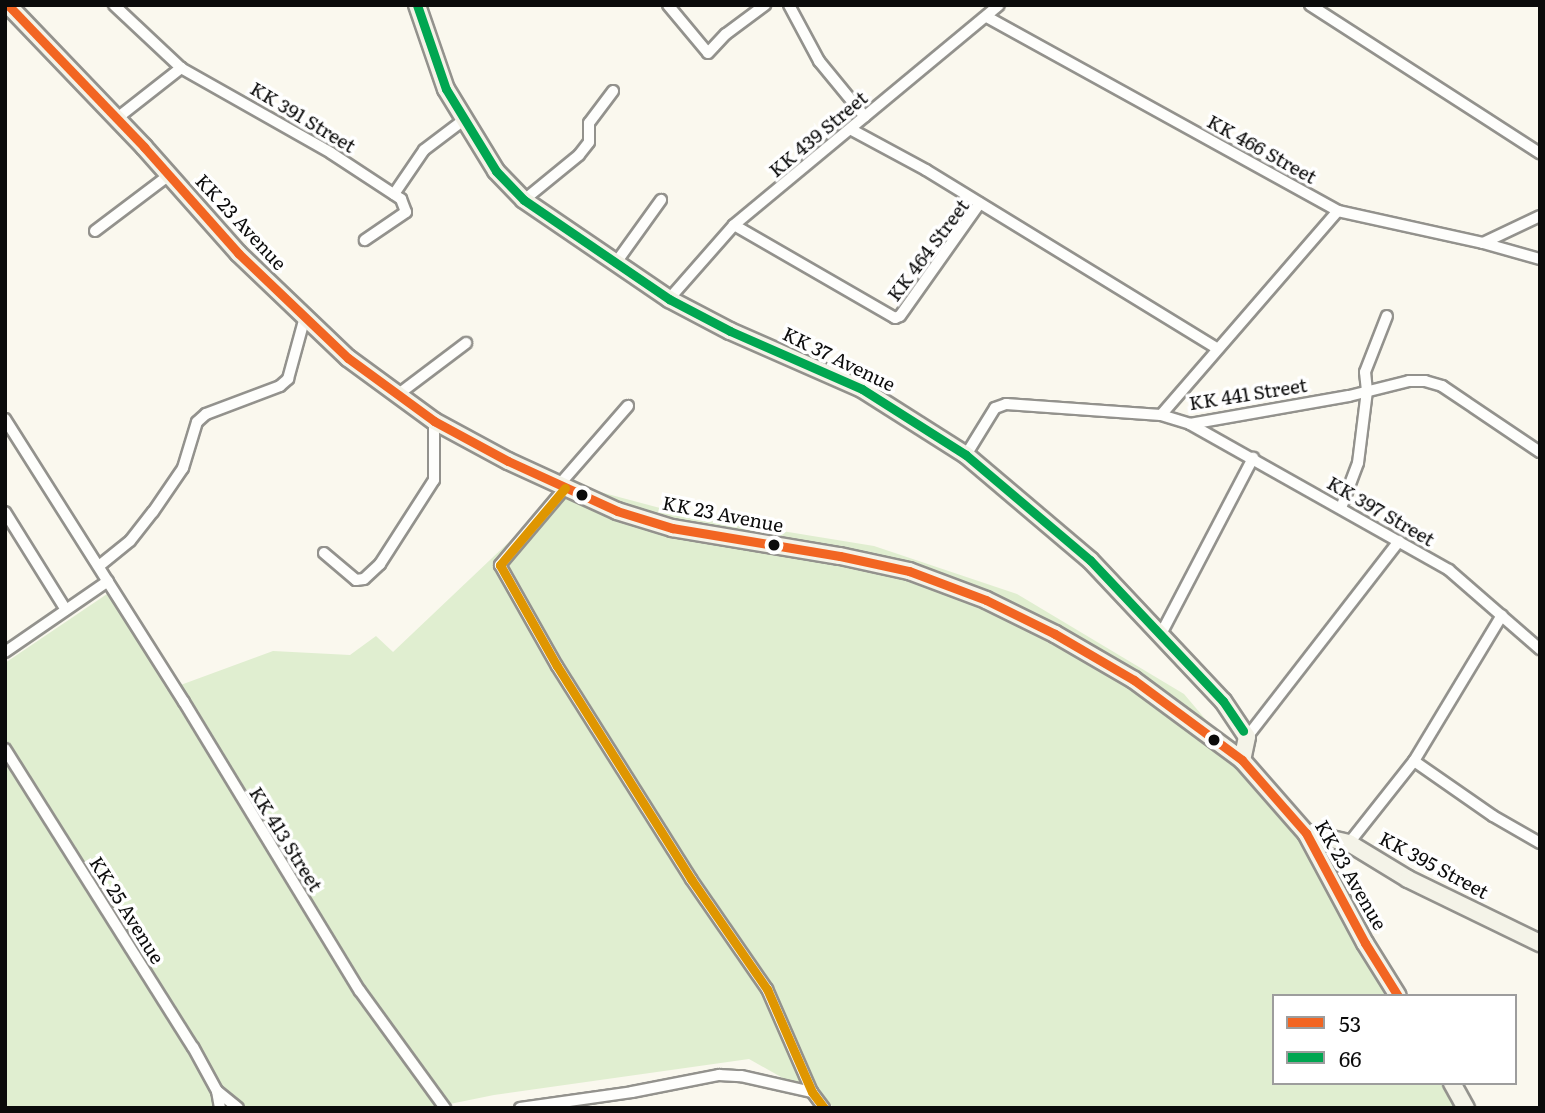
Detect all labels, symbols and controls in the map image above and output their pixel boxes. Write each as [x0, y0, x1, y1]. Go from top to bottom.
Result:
street label: KK 391 Street [246, 77, 360, 157]
street label: KK 439 Street [764, 86, 872, 182]
street label: KK 466 Street [1203, 110, 1321, 188]
street label: KK 23 Avenue [191, 169, 291, 275]
street label: KK 464 Street [882, 195, 974, 305]
street label: KK 37 Avenue [779, 322, 899, 396]
street label: KK 441 Street [1187, 373, 1309, 415]
street label: KK 397 Street [1323, 471, 1439, 551]
unlabelled marker [575, 488, 589, 502]
street label: KK 23 Avenue [661, 491, 785, 537]
unlabelled marker [767, 538, 781, 552]
unlabelled marker [1207, 733, 1221, 747]
street label: KK 413 Street [245, 782, 327, 896]
street label: KK 23 Avenue [1310, 816, 1392, 934]
street label: KK 395 Street [1375, 827, 1493, 903]
street label: KK 25 Avenue [85, 852, 169, 968]
legend [1272, 994, 1517, 1085]
text: 53 [1339, 1007, 1361, 1038]
text: 66 [1339, 1042, 1362, 1073]

